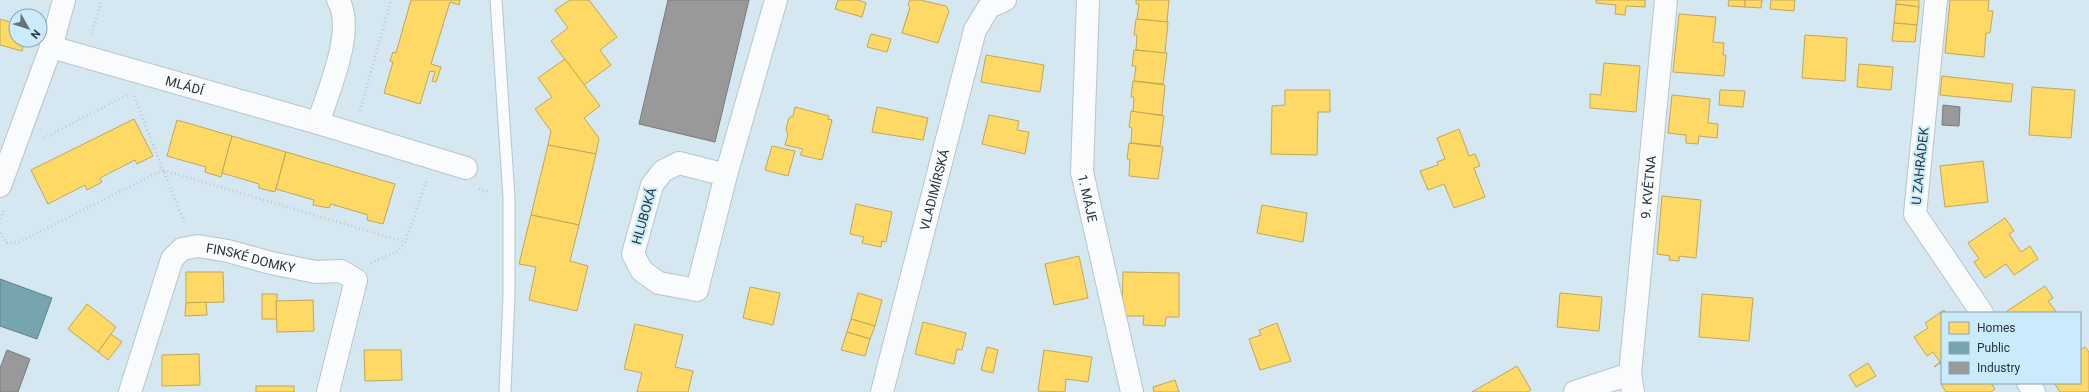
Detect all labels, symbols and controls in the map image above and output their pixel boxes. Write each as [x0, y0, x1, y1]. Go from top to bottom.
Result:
north arrow [8, 8, 48, 48]
text: N [28, 27, 43, 41]
street label: MLÁDÍ [164, 72, 206, 98]
street label: U ZAHRÁDEK [1908, 126, 1932, 206]
street label: VLADIMÍRSKÁ [916, 147, 952, 232]
street label: 9. KVĚTNA [1637, 154, 1659, 219]
street label: 1. MÁJE [1075, 173, 1101, 224]
street label: HLUBOKÁ [629, 186, 659, 246]
street label: FINSKÉ DOMKY [205, 240, 297, 275]
legend [1941, 312, 2081, 384]
text: Homes [1977, 321, 2015, 335]
text: Public [1977, 341, 2010, 355]
text: Industry [1977, 361, 2021, 375]

